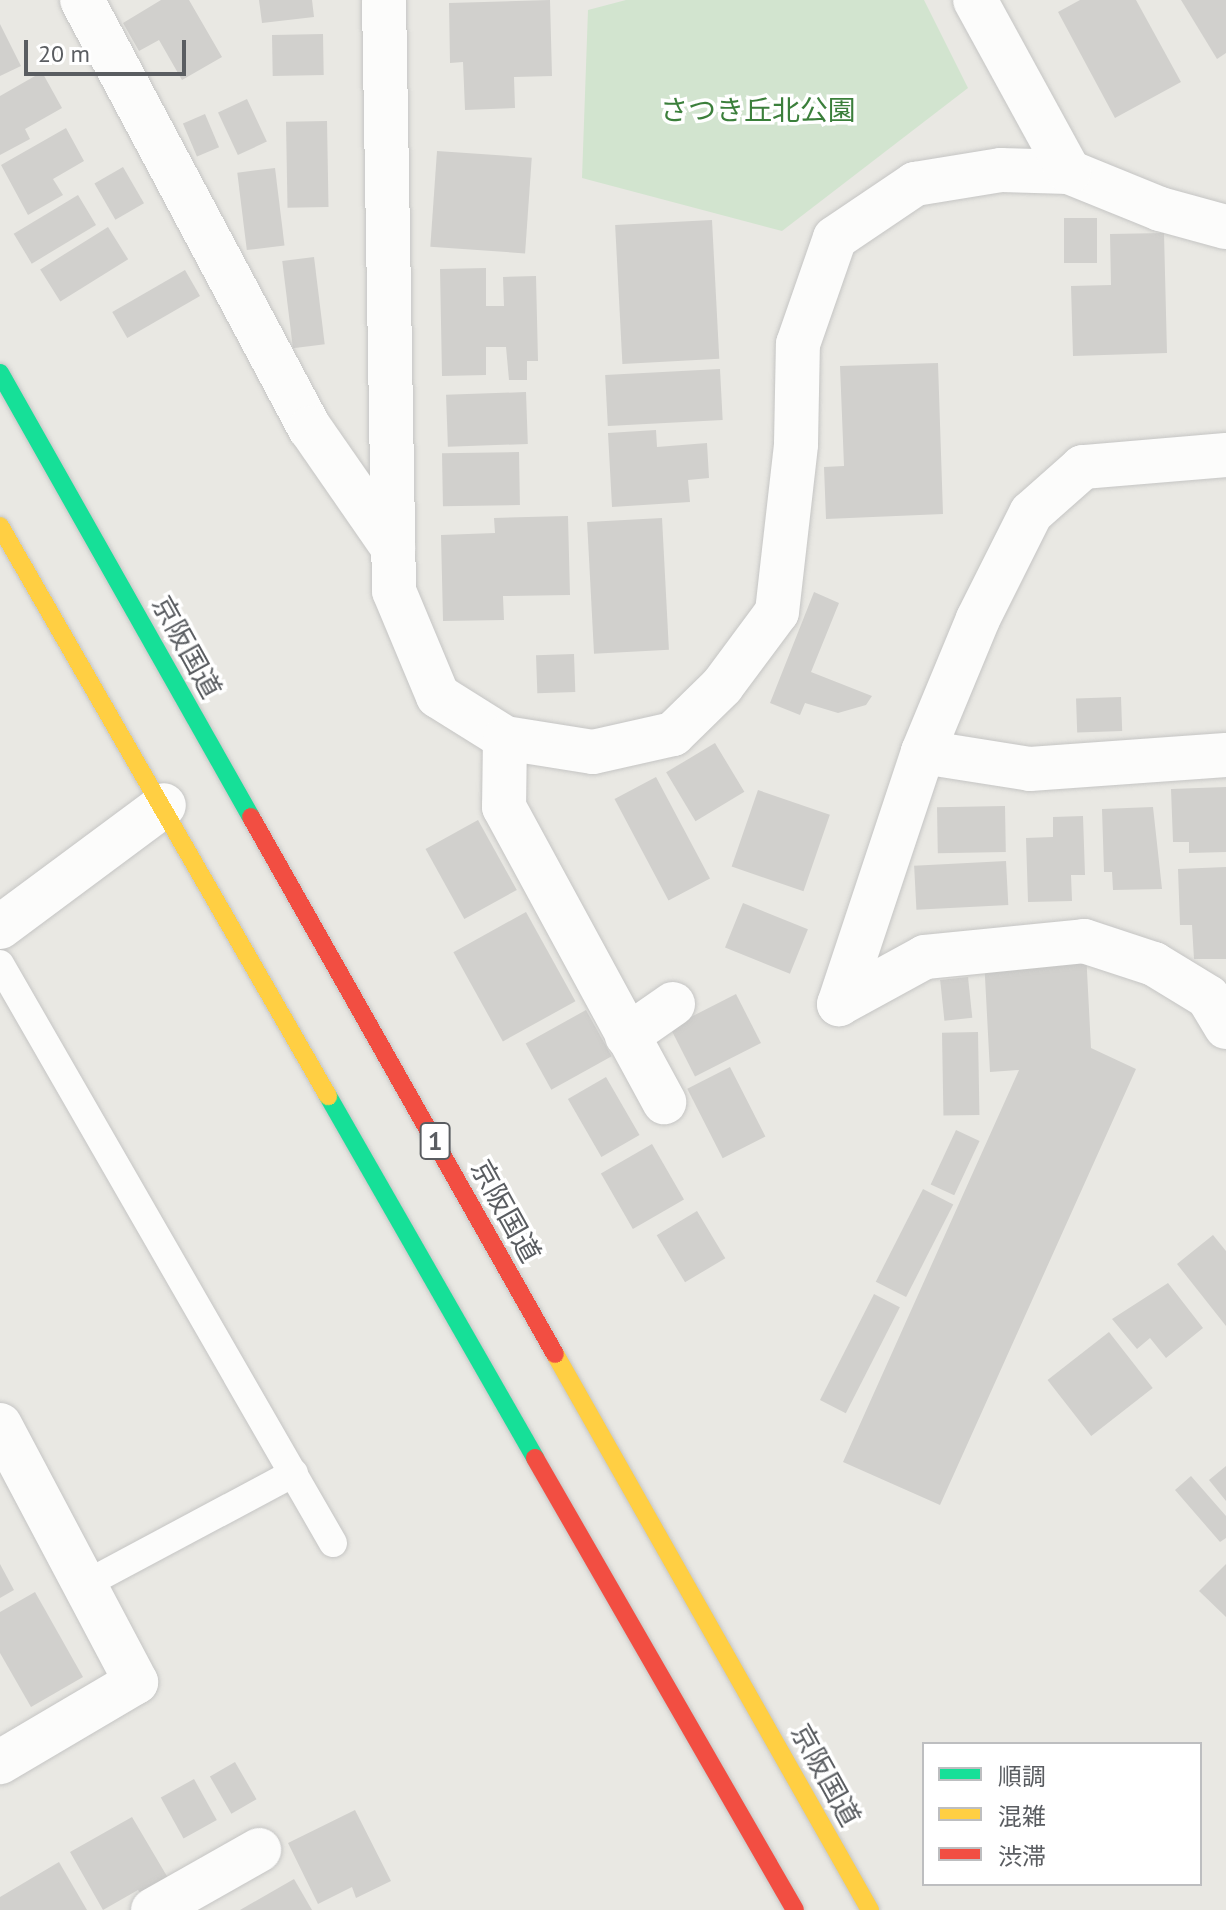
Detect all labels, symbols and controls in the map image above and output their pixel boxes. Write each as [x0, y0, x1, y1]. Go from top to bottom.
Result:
scale bar [28, 24, 190, 74]
text: 20 m [38, 38, 90, 69]
park label: さつき丘北公園 [660, 93, 856, 127]
street label: 京阪国道 [145, 590, 229, 704]
road number: 1 [419, 1119, 451, 1163]
street label: 京阪国道 [464, 1154, 548, 1268]
street label: 京阪国道 [784, 1718, 868, 1832]
legend [922, 1742, 1202, 1886]
text: 順調 [998, 1761, 1046, 1792]
text: 混雑 [998, 1801, 1046, 1832]
text: 渋滞 [998, 1841, 1046, 1872]

